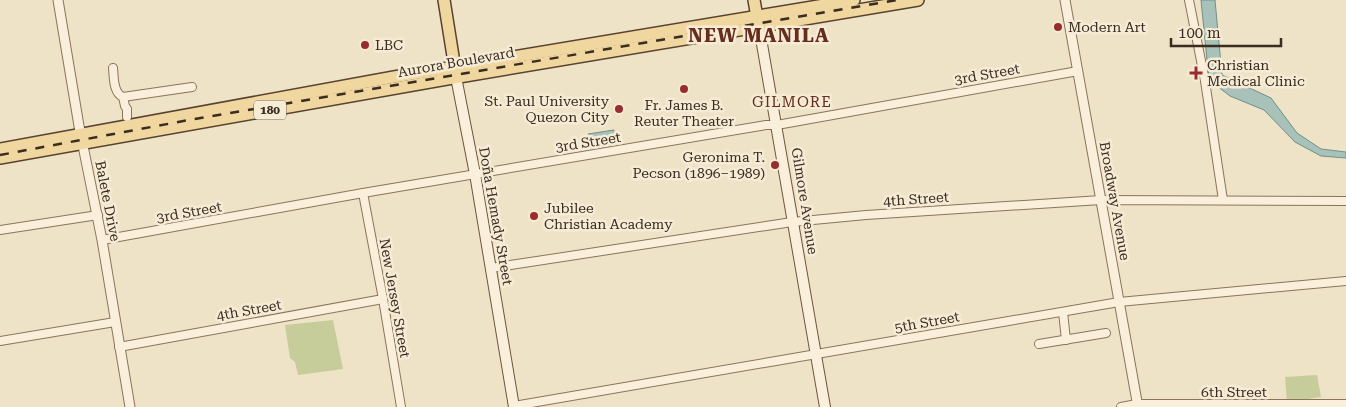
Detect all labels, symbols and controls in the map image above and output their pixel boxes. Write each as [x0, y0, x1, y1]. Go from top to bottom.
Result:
scale bar [1171, 15, 1281, 47]
place label: Modern Art [1068, 19, 1146, 35]
marker: Modern Art [1052, 21, 1064, 33]
district label: NEW MANILA [688, 24, 830, 47]
text: 100 m [1178, 24, 1221, 42]
place label: LBC [375, 37, 403, 53]
marker: LBC [359, 39, 371, 51]
street label: Aurora Boulevard [397, 44, 516, 80]
place label: Christian Medical Clinic [1207, 57, 1305, 89]
street label: 3rd Street [953, 60, 1021, 88]
marker: Christian Medical Clinic [1189, 66, 1203, 80]
marker: Fr. James B. Reuter Theater [678, 83, 690, 95]
place label: St. Paul University Quezon City [484, 93, 610, 125]
district label: GILMORE [752, 93, 832, 111]
place label: Fr. James B. Reuter Theater [634, 97, 734, 129]
road number: 180 [254, 100, 286, 120]
marker: St. Paul University Quezon City [613, 103, 625, 115]
street label: 3rd Street [554, 129, 622, 155]
street label: Broadway Avenue [1097, 140, 1133, 262]
street label: Doña Hemady Street [476, 146, 516, 286]
street label: Gilmore Avenue [789, 146, 821, 256]
place label: Geronima T. Pecson (1896–1989) [633, 149, 765, 181]
street label: Balete Drive [92, 159, 124, 243]
marker: Geronima T. Pecson (1896–1989) [769, 159, 781, 171]
street label: 4th Street [883, 189, 949, 209]
street label: 3rd Street [155, 198, 223, 226]
place label: Jubilee Christian Academy [544, 200, 673, 232]
marker: Jubilee Christian Academy [528, 210, 540, 222]
street label: New Jersey Street [377, 237, 413, 359]
street label: 4th Street [215, 296, 283, 324]
street label: 5th Street [893, 308, 961, 336]
street label: 6th Street [1201, 384, 1267, 400]

